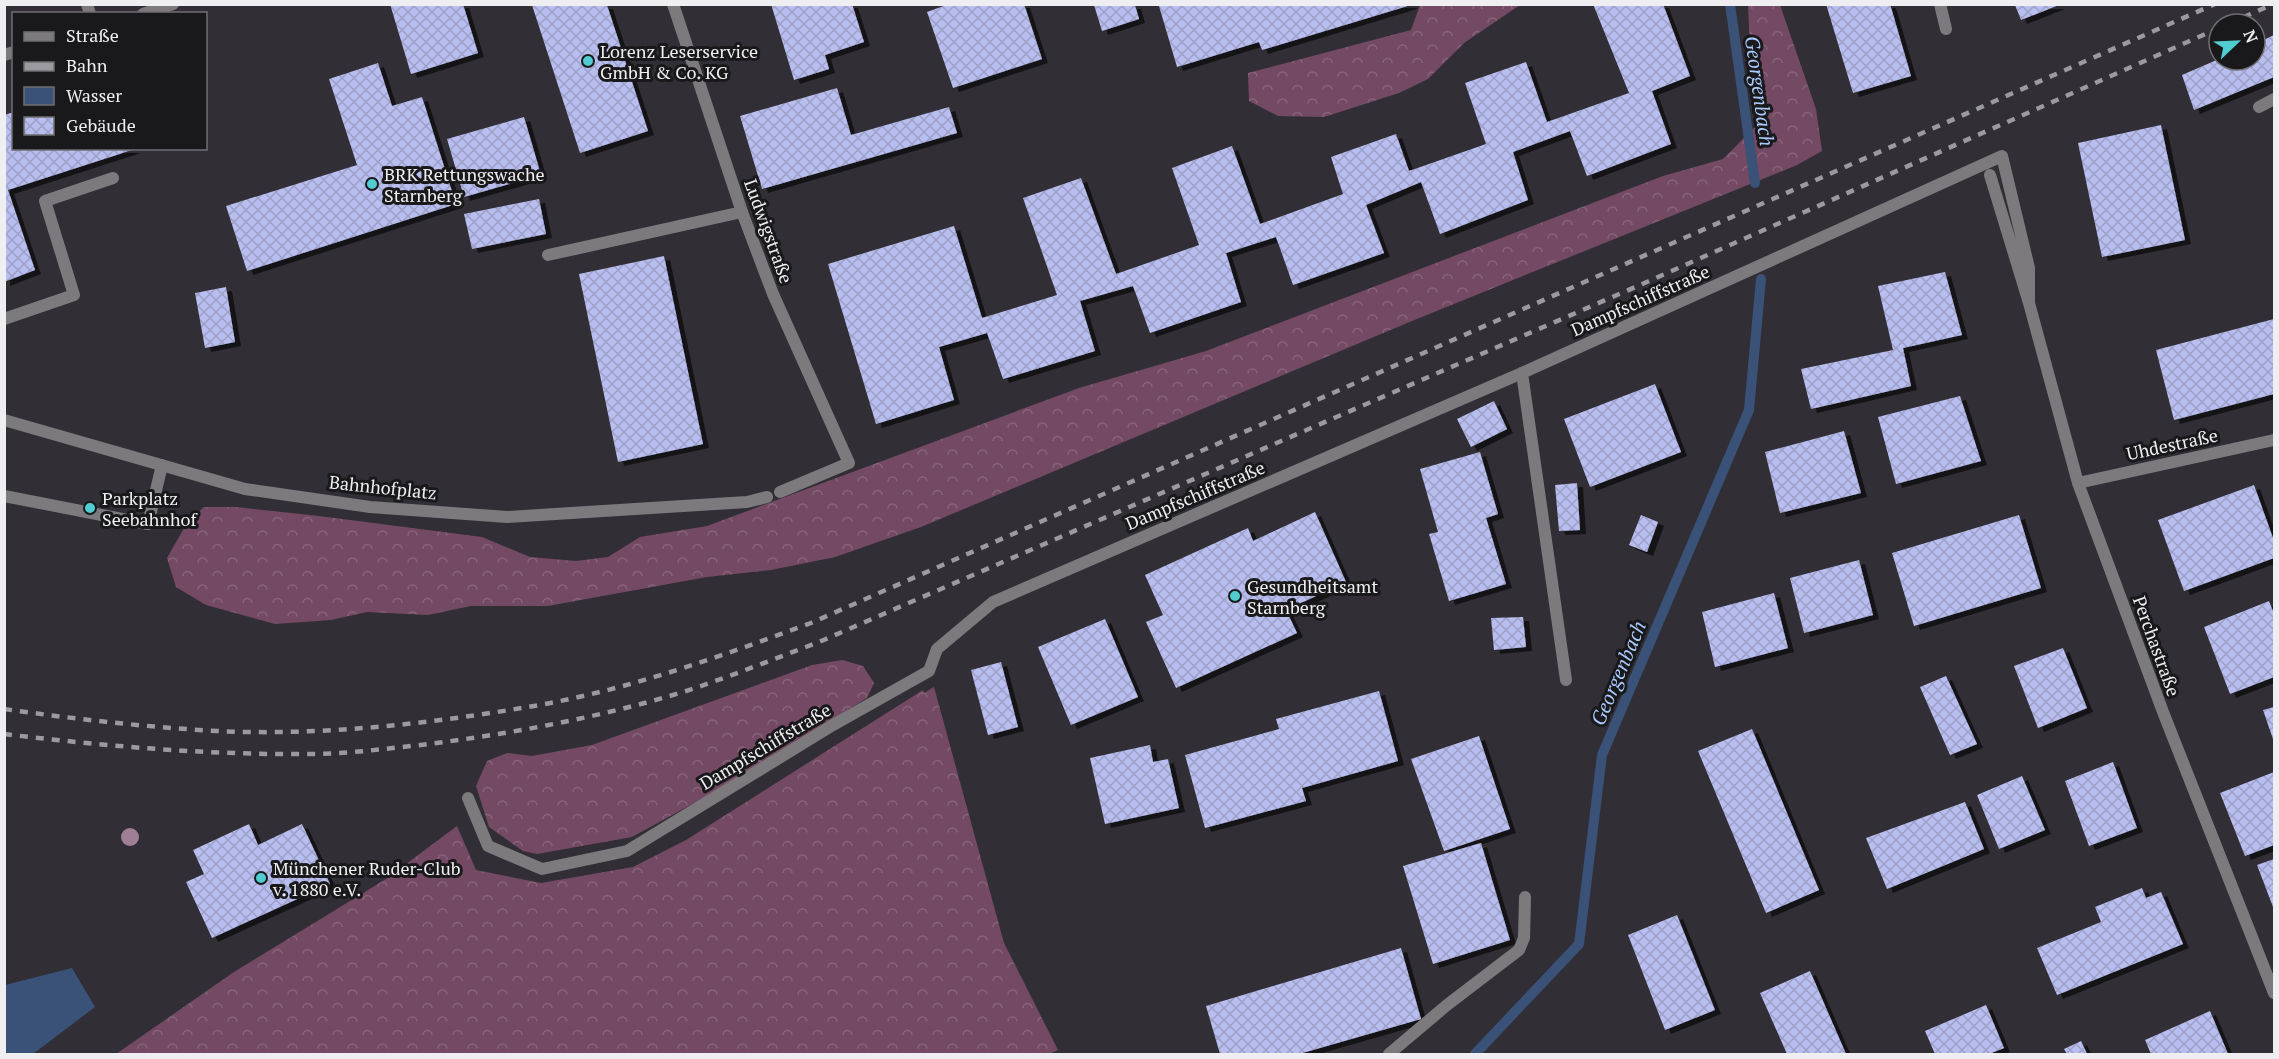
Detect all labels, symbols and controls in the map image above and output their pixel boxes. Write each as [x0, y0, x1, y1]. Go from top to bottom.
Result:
legend [12, 12, 207, 150]
north arrow [2207, 12, 2267, 72]
text: Straße [66, 23, 119, 47]
text: N [2238, 26, 2263, 46]
water label: Georgenbach [1739, 34, 1781, 148]
place label: Lorenz Leserservice GmbH & Co. KG [600, 39, 758, 84]
text: Bahn [66, 53, 108, 77]
marker: Lorenz Leserservice GmbH & Co. KG [581, 54, 595, 68]
text: Wasser [66, 83, 122, 107]
text: Gebäude [66, 113, 136, 137]
place label: BRK Rettungswache Starnberg [384, 162, 545, 207]
street label: Ludwigstraße [739, 176, 799, 286]
marker: BRK Rettungswache Starnberg [365, 177, 379, 191]
street label: Dampfschiffstraße [1567, 259, 1713, 341]
street label: Uhdestraße [2124, 423, 2220, 465]
street label: Dampfschiffstraße [1122, 455, 1268, 535]
street label: Bahnhofplatz [328, 469, 438, 505]
place label: Parkplatz Seebahnhof [102, 486, 198, 531]
marker: Parkplatz Seebahnhof [83, 501, 97, 515]
place label: Gesundheitsamt Starnberg [1247, 574, 1378, 619]
marker: Gesundheitsamt Starnberg [1228, 589, 1242, 603]
street label: Perchastraße [2128, 592, 2186, 700]
water label: Georgenbach [1584, 617, 1652, 729]
street label: Dampfschiffstraße [695, 697, 835, 795]
place label: Münchener Ruder-Club v. 1880 e.V. [272, 856, 461, 901]
marker: Münchener Ruder-Club v. 1880 e.V. [254, 871, 268, 885]

